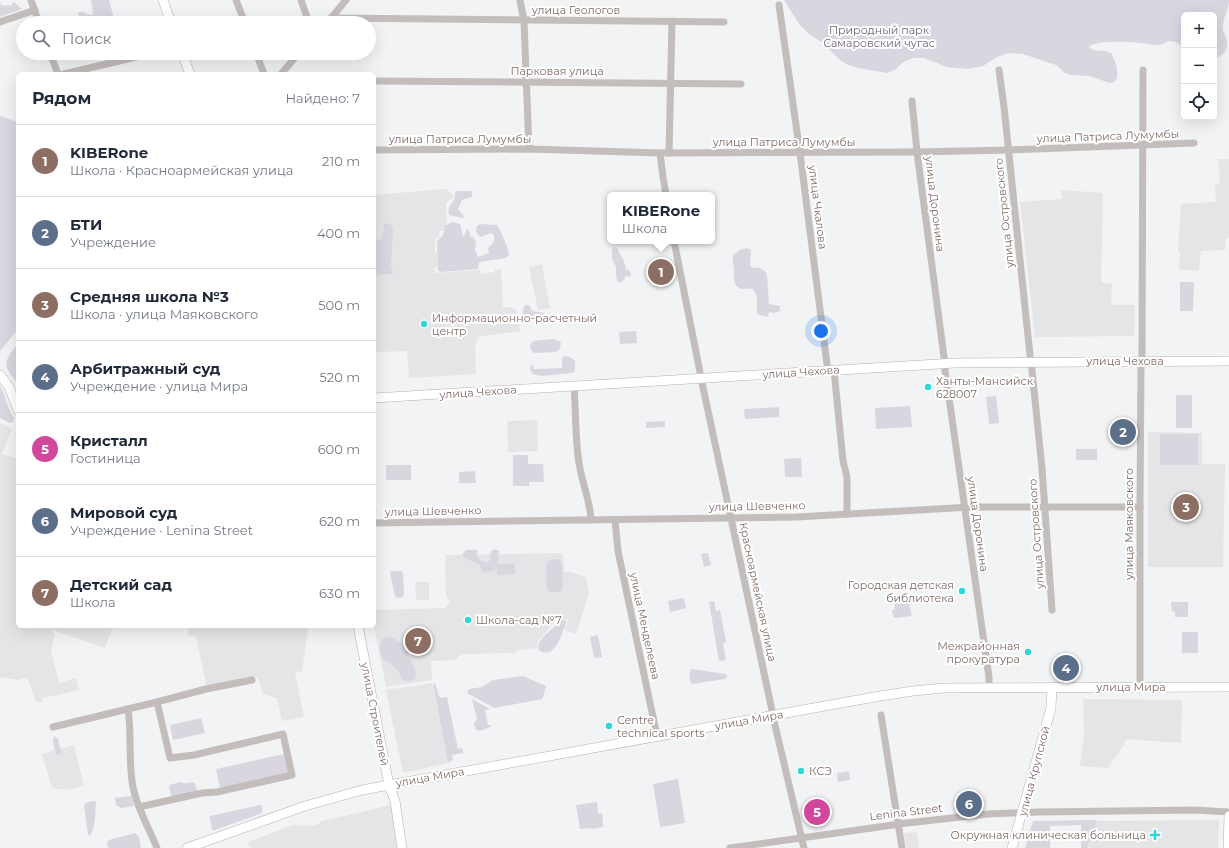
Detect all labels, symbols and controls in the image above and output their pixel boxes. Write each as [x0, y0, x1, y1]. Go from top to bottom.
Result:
street label: улица Геологов [531, 3, 620, 17]
map controls [1181, 12, 1217, 120]
button: + [1181, 12, 1217, 48]
search box [16, 16, 376, 60]
park label: Природный парк Самаровский чугас [823, 23, 935, 50]
icon: search [30, 27, 52, 49]
text: Поиск [62, 29, 111, 48]
button: − [1181, 48, 1217, 84]
street label: Парковая улица [510, 64, 604, 78]
button: locate [1181, 84, 1217, 120]
text: Рядом [32, 88, 91, 108]
text: Найдено: 7 [285, 90, 360, 106]
street label: улица Патриса Лумумбы [1035, 127, 1180, 146]
street label: улица Патриса Лумумбы [388, 132, 531, 146]
street label: улица Патриса Лумумбы [712, 135, 855, 149]
text: KIBERone [70, 143, 148, 162]
text: 1 [42, 153, 48, 169]
text: 210 m [322, 153, 360, 169]
street label: улица Доронина [922, 154, 948, 253]
street label: улица Островского [991, 157, 1017, 270]
text: Школа · Красноармейская улица [70, 162, 293, 178]
street label: улица Чкалова [806, 163, 830, 250]
popup [607, 192, 715, 244]
text: KIBERone [622, 201, 700, 220]
text: БТИ [70, 215, 102, 234]
text: Школа [622, 220, 667, 236]
text: 2 [41, 225, 49, 241]
text: 400 m [317, 225, 360, 241]
text: Учреждение [70, 234, 156, 250]
pin: 1 [648, 257, 674, 287]
text: Средняя школа №3 [70, 287, 229, 306]
text: 3 [41, 297, 49, 313]
text: 500 m [318, 297, 360, 313]
text: Школа · улица Маяковского [70, 306, 258, 322]
place label: Информационно-расчетный центр [432, 311, 597, 338]
marker: Информационно-расчетный центр [419, 319, 429, 329]
your location [811, 321, 831, 341]
street label: улица Чехова [1085, 354, 1164, 368]
text: Арбитражный суд [70, 359, 220, 378]
street label: улица Чехова [761, 362, 840, 382]
text: 4 [41, 369, 49, 385]
text: 520 m [320, 369, 360, 385]
place label: Ханты-Мансийск 628007 [936, 374, 1034, 401]
text: Учреждение · улица Мира [70, 378, 248, 394]
street label: улица Чехова [438, 382, 517, 402]
marker: Ханты-Мансийск 628007 [923, 382, 933, 392]
pin: 2 [1110, 417, 1136, 447]
text: Кристалл [70, 431, 148, 450]
text: 5 [41, 441, 49, 457]
text: 600 m [318, 441, 360, 457]
text: Гостиница [70, 450, 141, 466]
street label: улица Маяковского [1122, 468, 1136, 581]
street label: улица Доронина [964, 474, 992, 573]
street label: улица Островского [1025, 478, 1047, 591]
pin: 3 [1173, 492, 1199, 522]
street label: улица Шевченко [708, 498, 805, 514]
text: Мировой суд [70, 503, 177, 522]
street label: улица Шевченко [384, 503, 481, 519]
text: 6 [41, 513, 49, 529]
text: 620 m [319, 513, 360, 529]
street label: Красноармейская улица [736, 521, 780, 663]
text: Учреждение · Lenina Street [70, 522, 253, 538]
street label: улица Менделеева [627, 570, 663, 681]
text: Детский сад [70, 575, 172, 594]
place label: Городская детская библиотека [848, 578, 954, 605]
text: 7 [41, 585, 49, 601]
text: 630 m [319, 585, 360, 601]
marker: Городская детская библиотека [957, 586, 967, 596]
text: Школа [70, 594, 116, 610]
place label: Школа-сад №7 [476, 613, 562, 627]
marker: Школа-сад №7 [463, 615, 473, 625]
pin: 7 [405, 626, 431, 656]
place label: Межрайонная прокуратура [937, 639, 1020, 666]
marker: Межрайонная прокуратура [1023, 647, 1033, 657]
pin: 4 [1053, 653, 1079, 683]
street label: улица Строителей [358, 660, 392, 767]
street label: улица Мира [1095, 680, 1166, 694]
street label: улица Мира [713, 707, 784, 733]
place label: Centre technical sports [617, 713, 705, 740]
marker: Centre technical sports [604, 721, 614, 731]
street label: улица Крупской [1015, 724, 1053, 819]
street label: улица Мира [394, 764, 465, 790]
place label: КСЭ [809, 764, 832, 778]
marker: КСЭ [796, 766, 806, 776]
pin: 6 [956, 789, 982, 819]
pin: 5 [804, 797, 830, 827]
street label: Lenina Street [869, 801, 944, 823]
place label: Окружная клиническая больница [950, 828, 1146, 842]
marker: Окружная клиническая больница [1149, 829, 1161, 841]

